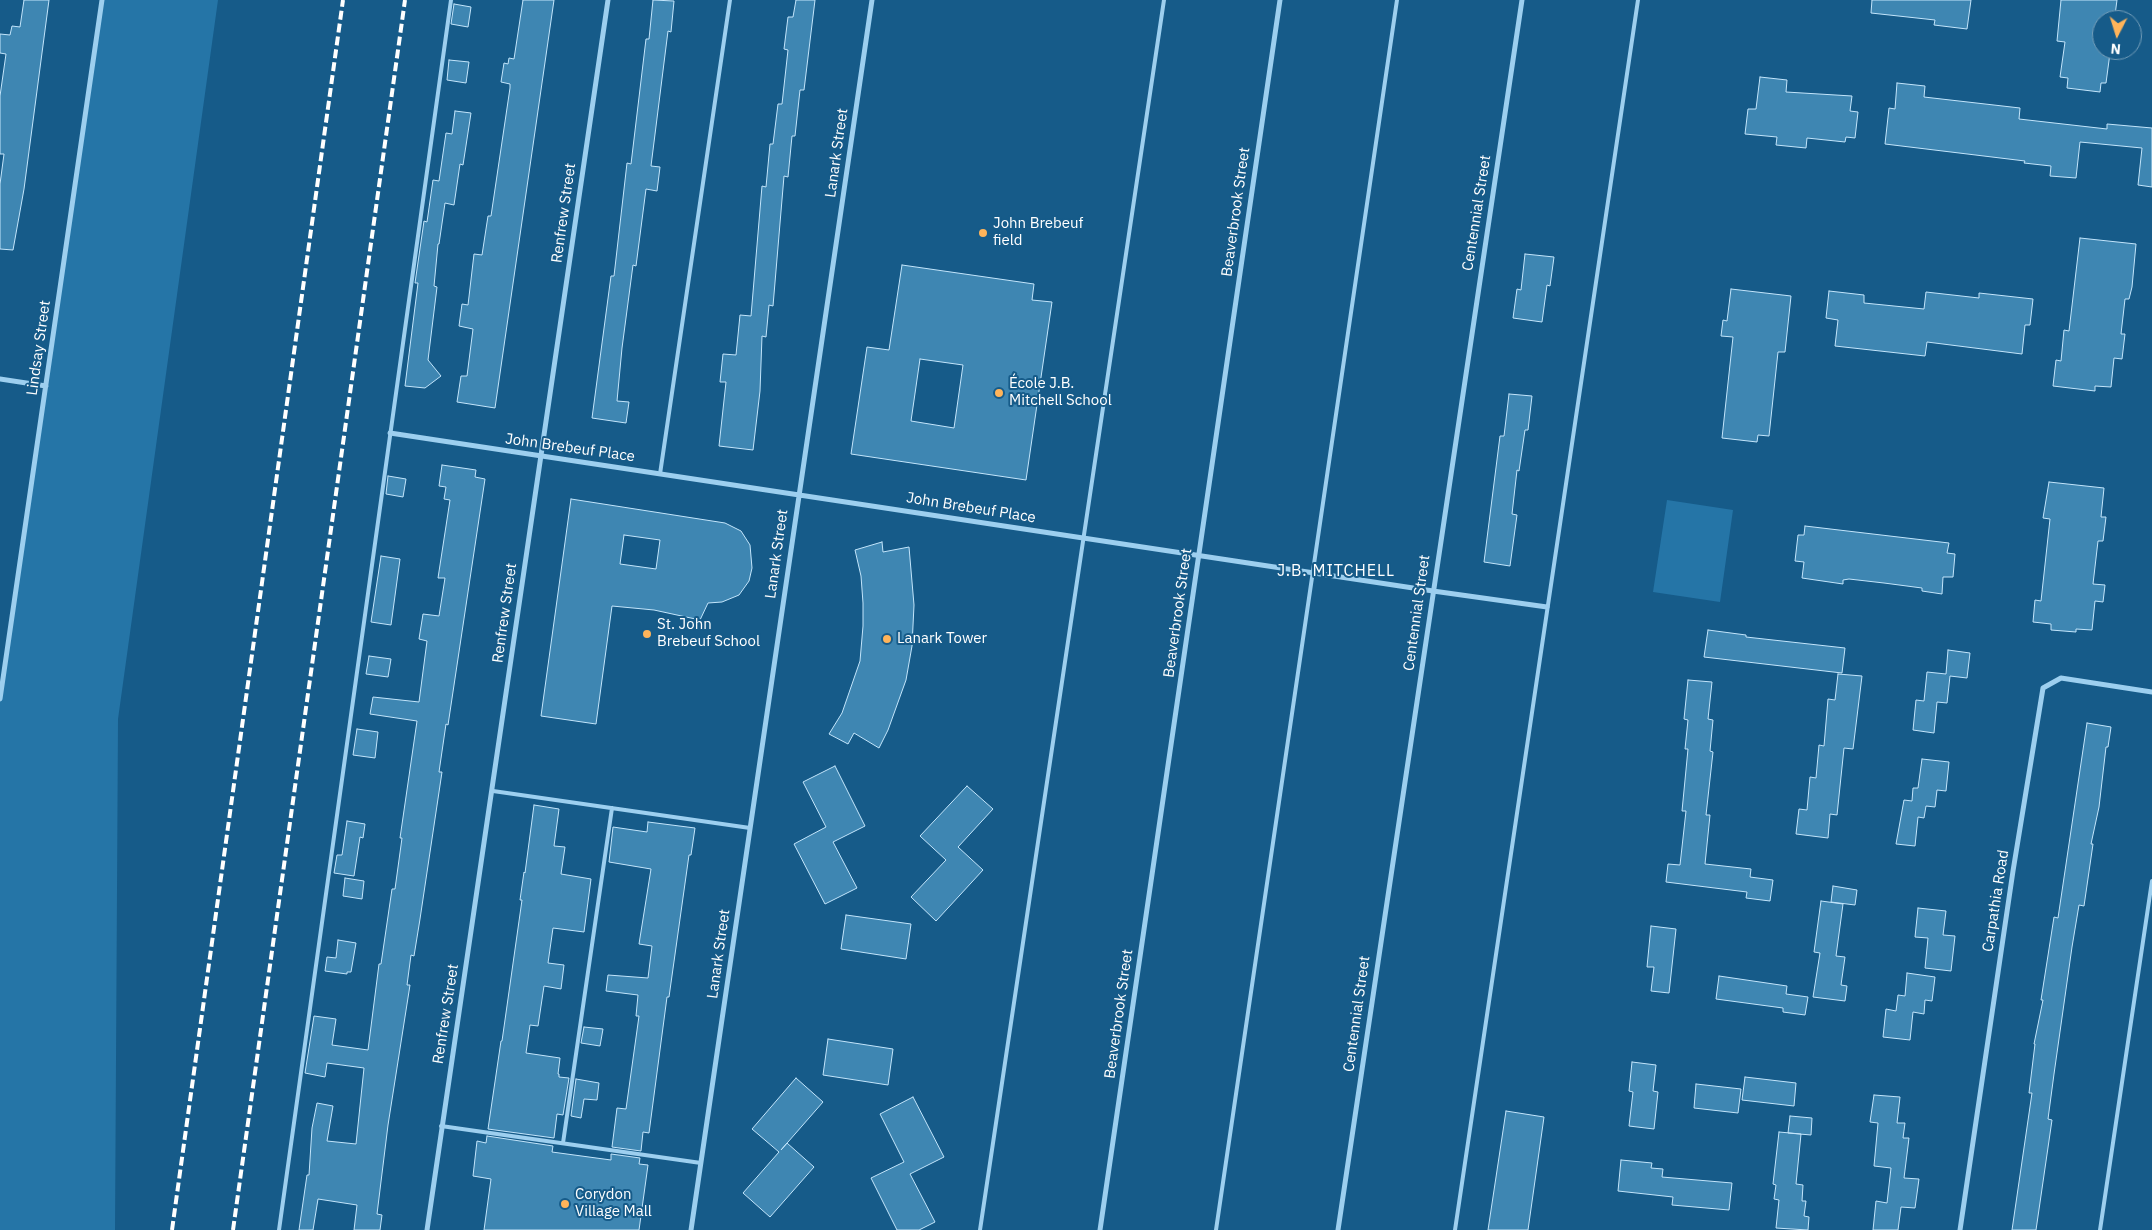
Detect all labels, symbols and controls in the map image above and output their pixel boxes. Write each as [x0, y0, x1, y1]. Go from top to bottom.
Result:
north arrow [2092, 10, 2142, 60]
text: N [2110, 40, 2122, 58]
street label: Lanark Street [822, 107, 852, 199]
street label: Beaverbrook Street [1218, 146, 1254, 278]
street label: Centennial Street [1459, 154, 1495, 272]
street label: Renfrew Street [548, 162, 580, 264]
place label: John Brebeuf field [993, 215, 1083, 250]
marker: John Brebeuf field [977, 227, 989, 239]
street label: Lindsay Street [23, 299, 55, 397]
place label: École J.B. Mitchell School [1009, 375, 1112, 410]
marker: École J.B. Mitchell School [993, 387, 1005, 399]
street label: John Brebeuf Place [504, 430, 636, 466]
street label: John Brebeuf Place [905, 489, 1037, 527]
street label: Lanark Street [762, 508, 792, 600]
street label: Beaverbrook Street [1160, 547, 1196, 679]
street label: Centennial Street [1400, 554, 1434, 672]
district label: J.B. MITCHELL [1275, 561, 1397, 581]
street label: Renfrew Street [489, 562, 521, 664]
place label: St. John Brebeuf School [657, 616, 760, 651]
marker: St. John Brebeuf School [641, 628, 653, 640]
place label: Lanark Tower [897, 630, 987, 648]
marker: Lanark Tower [881, 633, 893, 645]
street label: Carpathia Road [1979, 849, 2013, 953]
street label: Lanark Street [704, 908, 734, 1000]
street label: Beaverbrook Street [1101, 948, 1137, 1080]
street label: Centennial Street [1340, 955, 1374, 1073]
street label: Renfrew Street [429, 963, 463, 1065]
place label: Corydon Village Mall [575, 1186, 652, 1221]
marker: Corydon Village Mall [559, 1198, 571, 1210]

